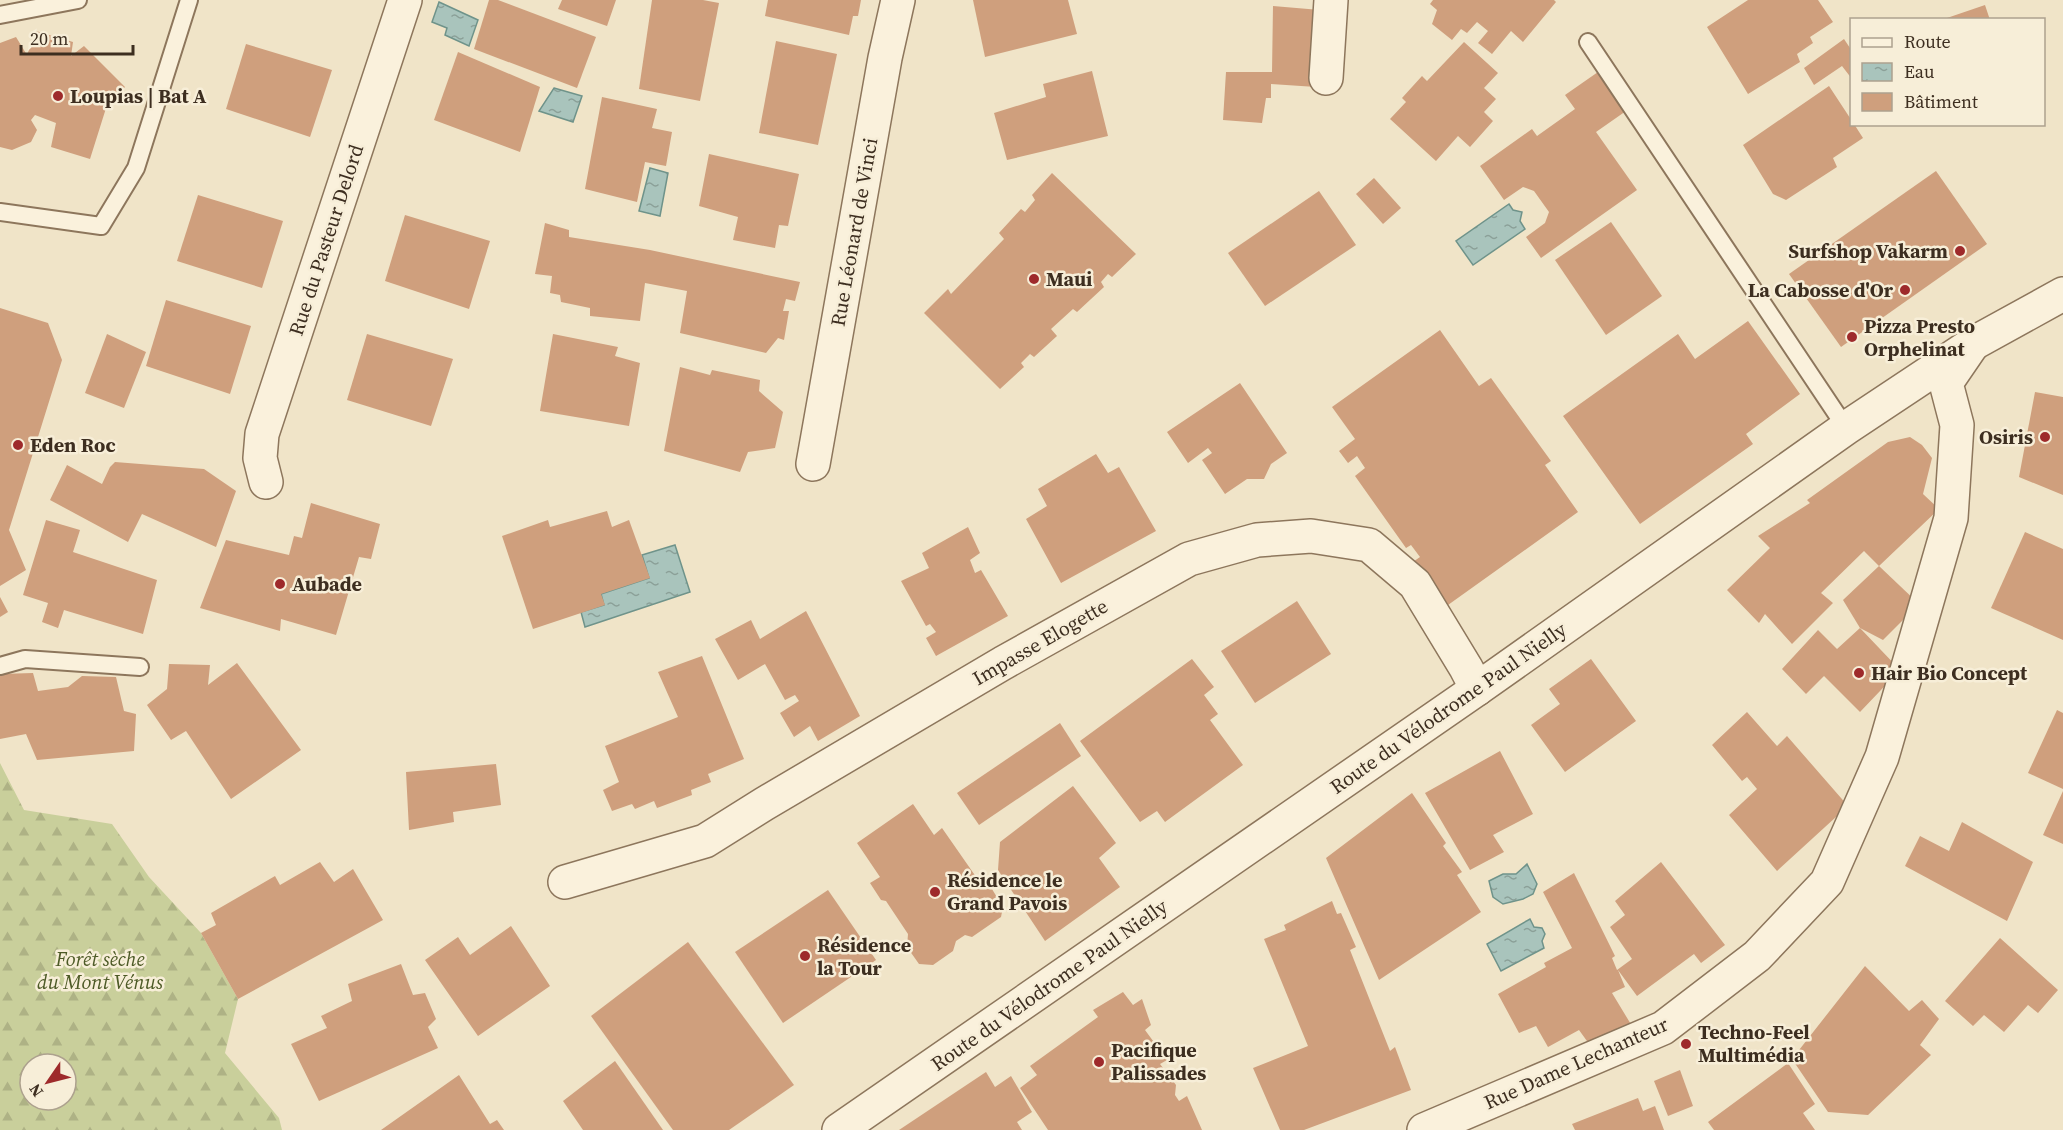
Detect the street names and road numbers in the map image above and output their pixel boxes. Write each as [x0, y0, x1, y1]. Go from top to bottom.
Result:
street label: Rue Léonard de Vinci [824, 136, 884, 328]
street label: Rue du Pasteur Delord [282, 140, 370, 339]
street label: Impasse Elogette [967, 592, 1113, 692]
street label: Route du Vélodrome Paul Nielly [1324, 615, 1572, 801]
street label: Route du Vélodrome Paul Nielly [925, 892, 1173, 1078]
street label: Rue Dame Lechanteur [1479, 1010, 1673, 1116]

